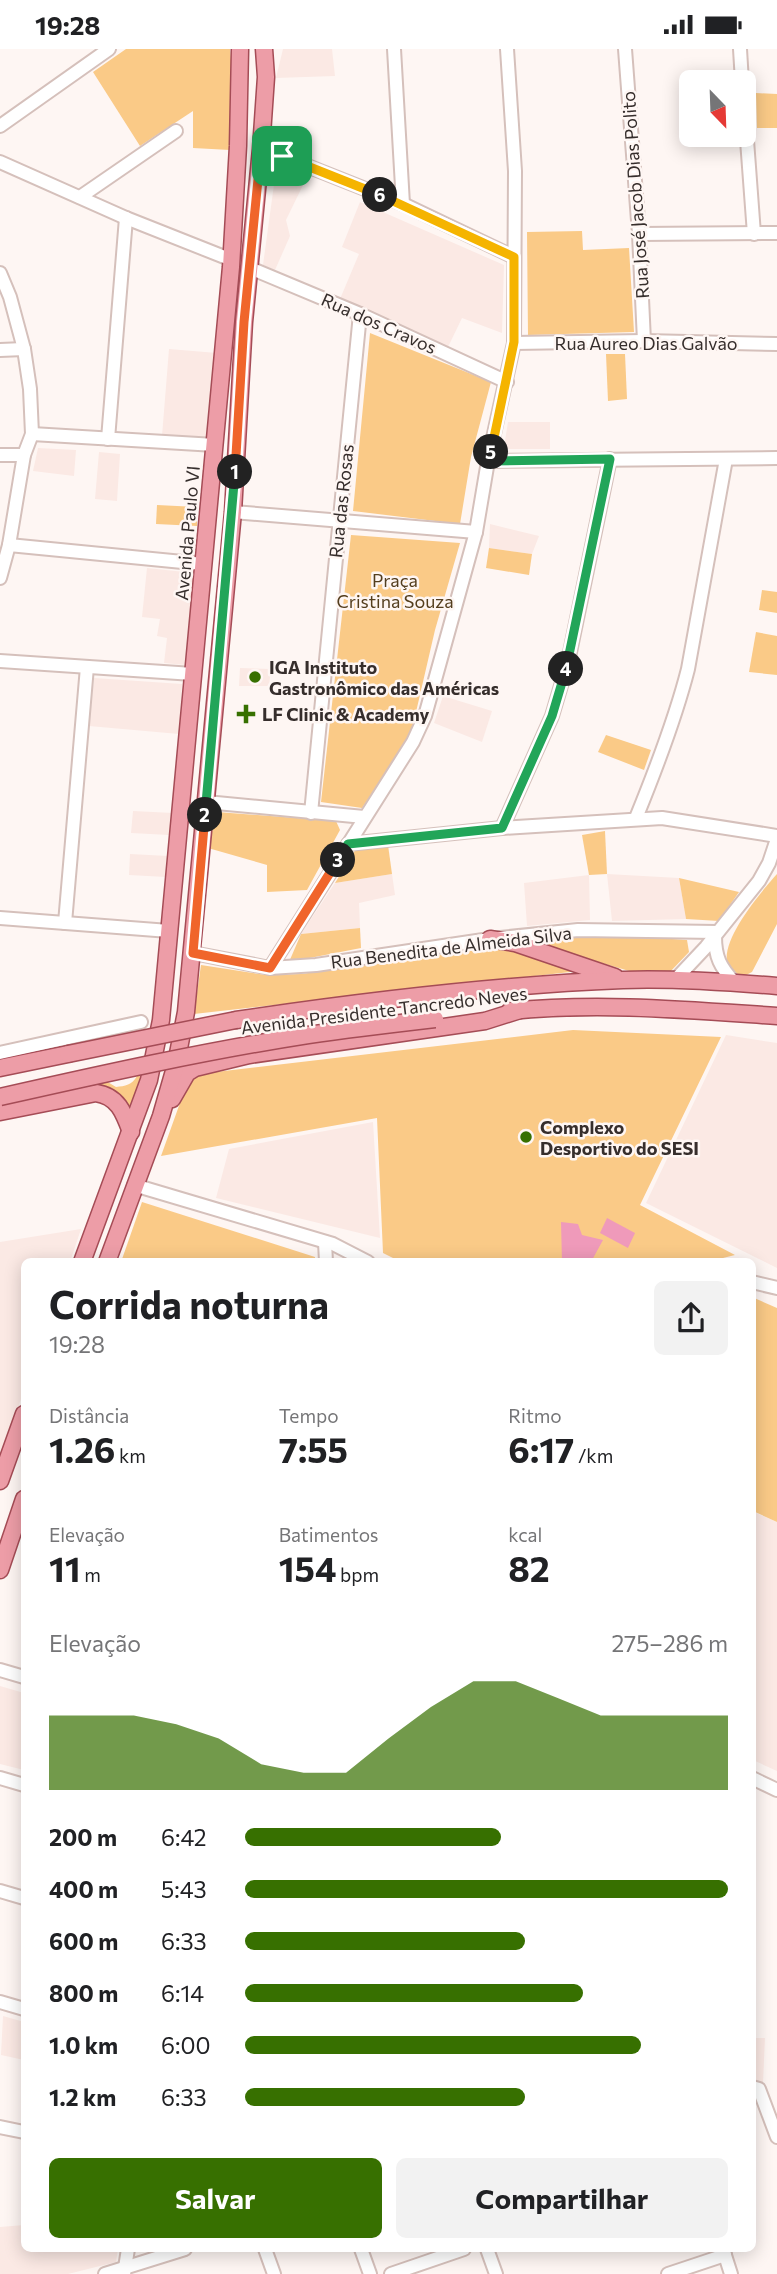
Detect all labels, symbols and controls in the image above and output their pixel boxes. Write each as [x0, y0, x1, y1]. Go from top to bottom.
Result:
text: 19:28 [35, 9, 100, 40]
north arrow [679, 70, 756, 147]
map controls [679, 70, 756, 147]
street label: Rua José Jacob Dias Polito [617, 90, 653, 300]
pin [252, 126, 312, 186]
icon: arrive [263, 137, 301, 175]
pin: 6 [362, 177, 398, 213]
text: 6 [374, 183, 385, 206]
street label: Rua dos Cravos [318, 288, 440, 358]
street label: Rua Aureo Dias Galvão [554, 332, 738, 354]
pin: 5 [474, 435, 508, 469]
text: 5 [485, 440, 496, 463]
street label: Rua das Rosas [324, 443, 358, 559]
pin: 1 [218, 455, 252, 489]
text: 1 [230, 460, 239, 483]
street label: Avenida Paulo VI [170, 465, 204, 601]
park label: Praça Cristina Souza [336, 569, 454, 612]
pin: 4 [548, 651, 584, 687]
place label: IGA Instituto Gastronômico das Américas [269, 656, 499, 699]
text: 4 [560, 657, 571, 680]
marker: IGA Instituto Gastronômico das Américas [247, 669, 263, 685]
place label: LF Clinic & Academy [262, 703, 429, 725]
marker: LF Clinic & Academy [236, 704, 256, 724]
pin: 2 [188, 797, 222, 833]
text: 2 [199, 803, 210, 826]
pin: 3 [320, 843, 356, 877]
text: 3 [332, 848, 343, 871]
street label: Rua Benedita de Almeida Silva [329, 921, 573, 973]
street label: Avenida Presidente Tancredo Neves [240, 982, 528, 1038]
place label: Complexo Desportivo do SESI [540, 1116, 699, 1159]
marker: Complexo Desportivo do SESI [518, 1129, 534, 1145]
text: Corrida noturna [49, 1280, 329, 1327]
button: share [654, 1281, 728, 1355]
text: 19:28 [49, 1330, 105, 1358]
text: Distância [49, 1404, 129, 1427]
text: Tempo [279, 1404, 339, 1427]
text: Ritmo [508, 1404, 562, 1427]
text: 1.26 [49, 1427, 115, 1470]
text: 7:55 [279, 1427, 348, 1470]
text: 6:17 [508, 1427, 574, 1470]
text: km [115, 1444, 146, 1467]
text: /km [574, 1444, 613, 1467]
text: Elevação [49, 1523, 125, 1546]
text: Batimentos [279, 1523, 378, 1546]
text: kcal [508, 1523, 542, 1546]
text: 11 [49, 1546, 81, 1589]
text: 154 [279, 1546, 336, 1589]
text: 82 [508, 1546, 550, 1589]
text: m [81, 1563, 101, 1586]
text: bpm [336, 1563, 379, 1586]
text: Elevação [49, 1629, 141, 1657]
text: 275–286 m [611, 1629, 728, 1657]
text: 200 m [49, 1823, 117, 1851]
text: 6:42 [161, 1823, 207, 1851]
text: 400 m [49, 1875, 118, 1903]
text: 5:43 [161, 1875, 207, 1903]
text: 600 m [49, 1927, 118, 1955]
text: 6:33 [161, 1927, 207, 1955]
text: 800 m [49, 1979, 118, 2007]
text: 6:14 [161, 1979, 204, 2007]
text: 1.0 km [49, 2031, 118, 2059]
text: 6:00 [161, 2031, 210, 2059]
text: 1.2 km [49, 2083, 116, 2111]
text: 6:33 [161, 2083, 207, 2111]
button: Salvar [49, 2158, 382, 2238]
button: Compartilhar [396, 2158, 728, 2238]

